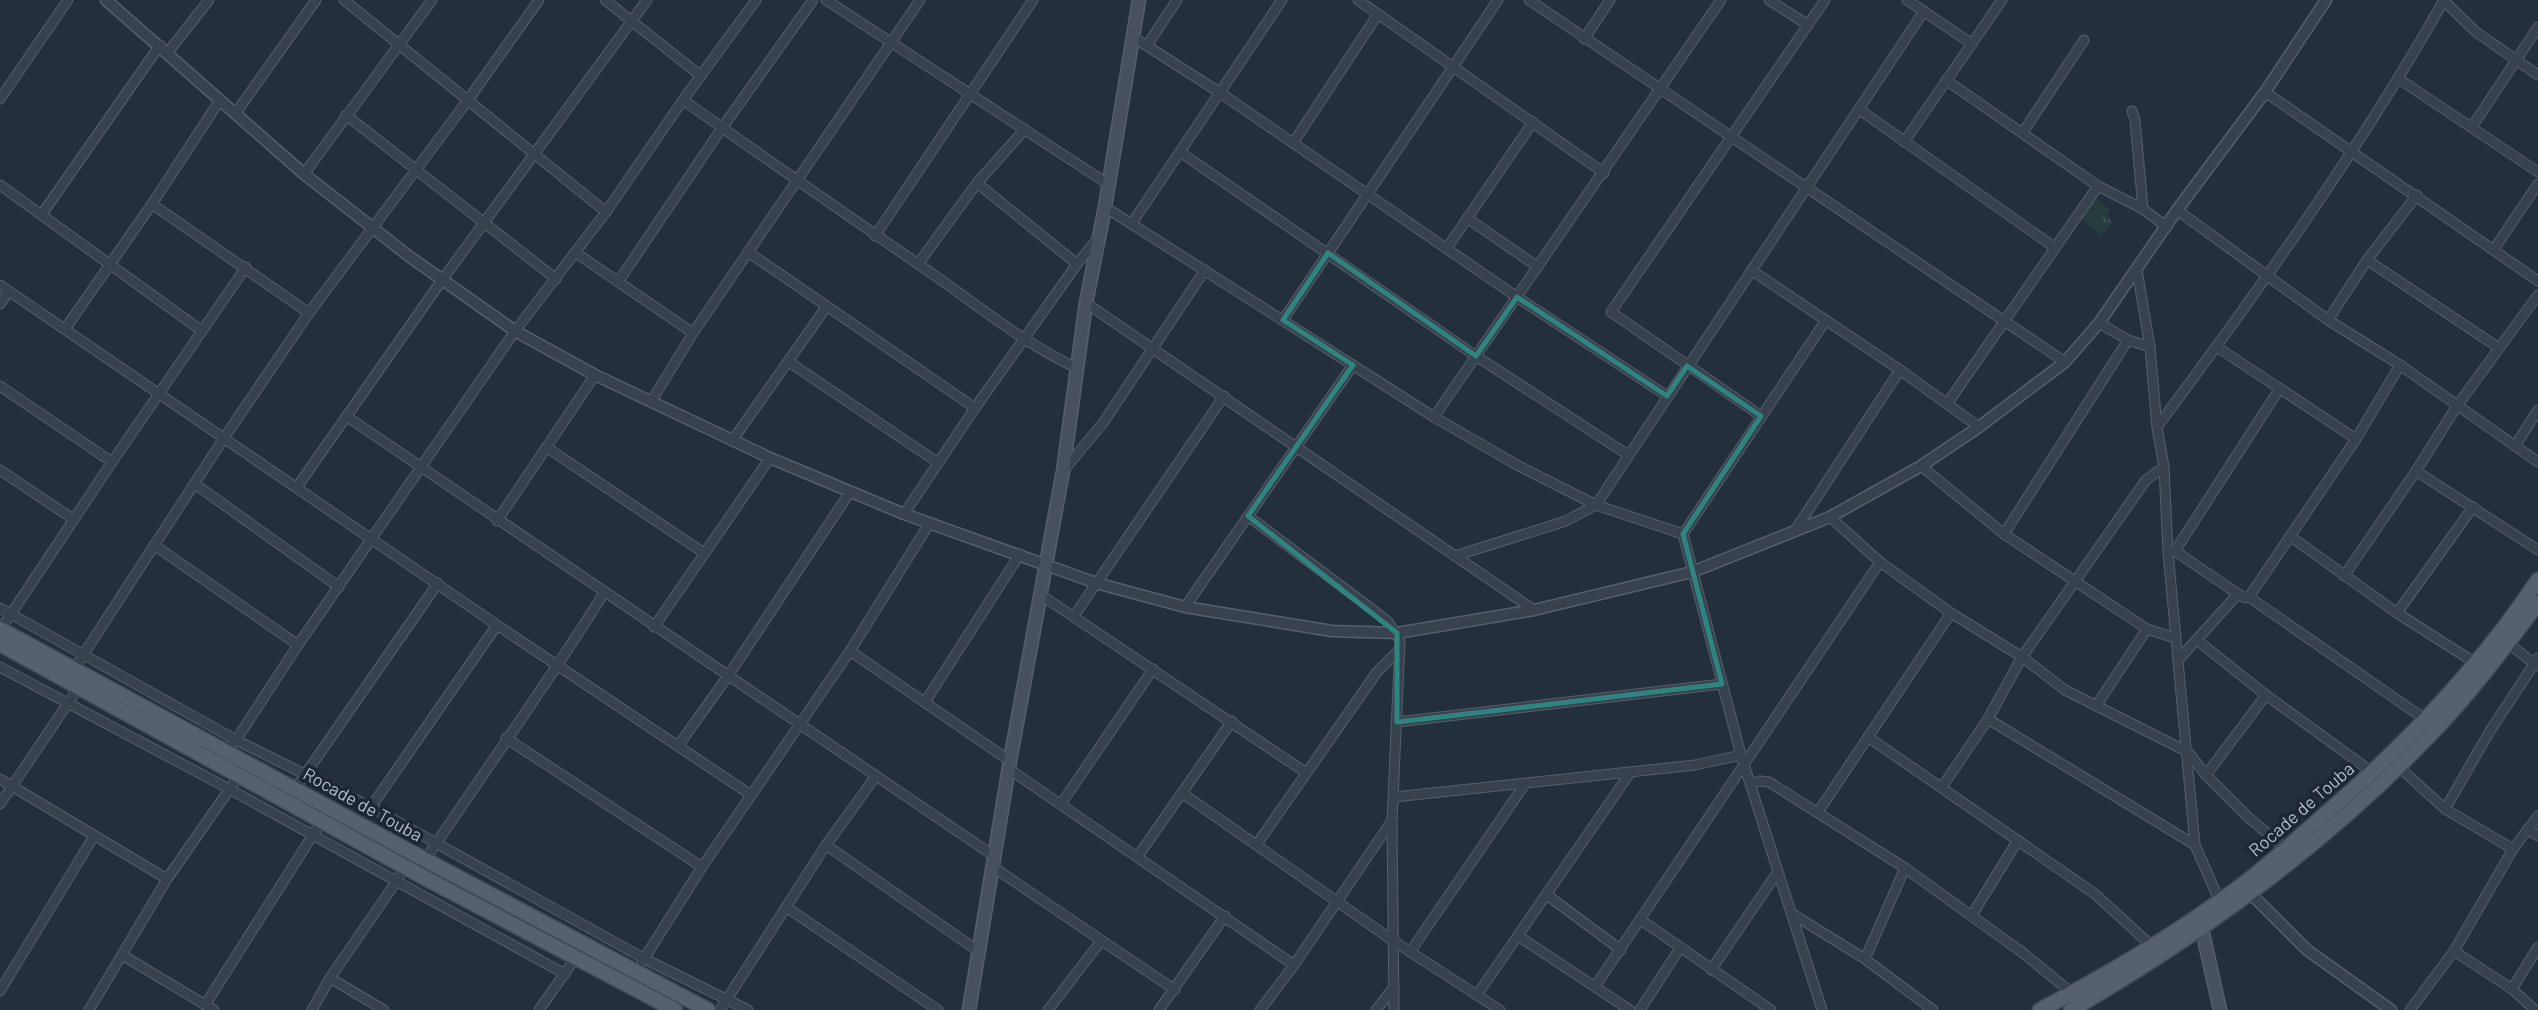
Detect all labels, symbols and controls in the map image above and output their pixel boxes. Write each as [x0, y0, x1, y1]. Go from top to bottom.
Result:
street label: Rocade de Touba [2244, 757, 2358, 861]
street label: Rocade de Touba [300, 762, 426, 846]

